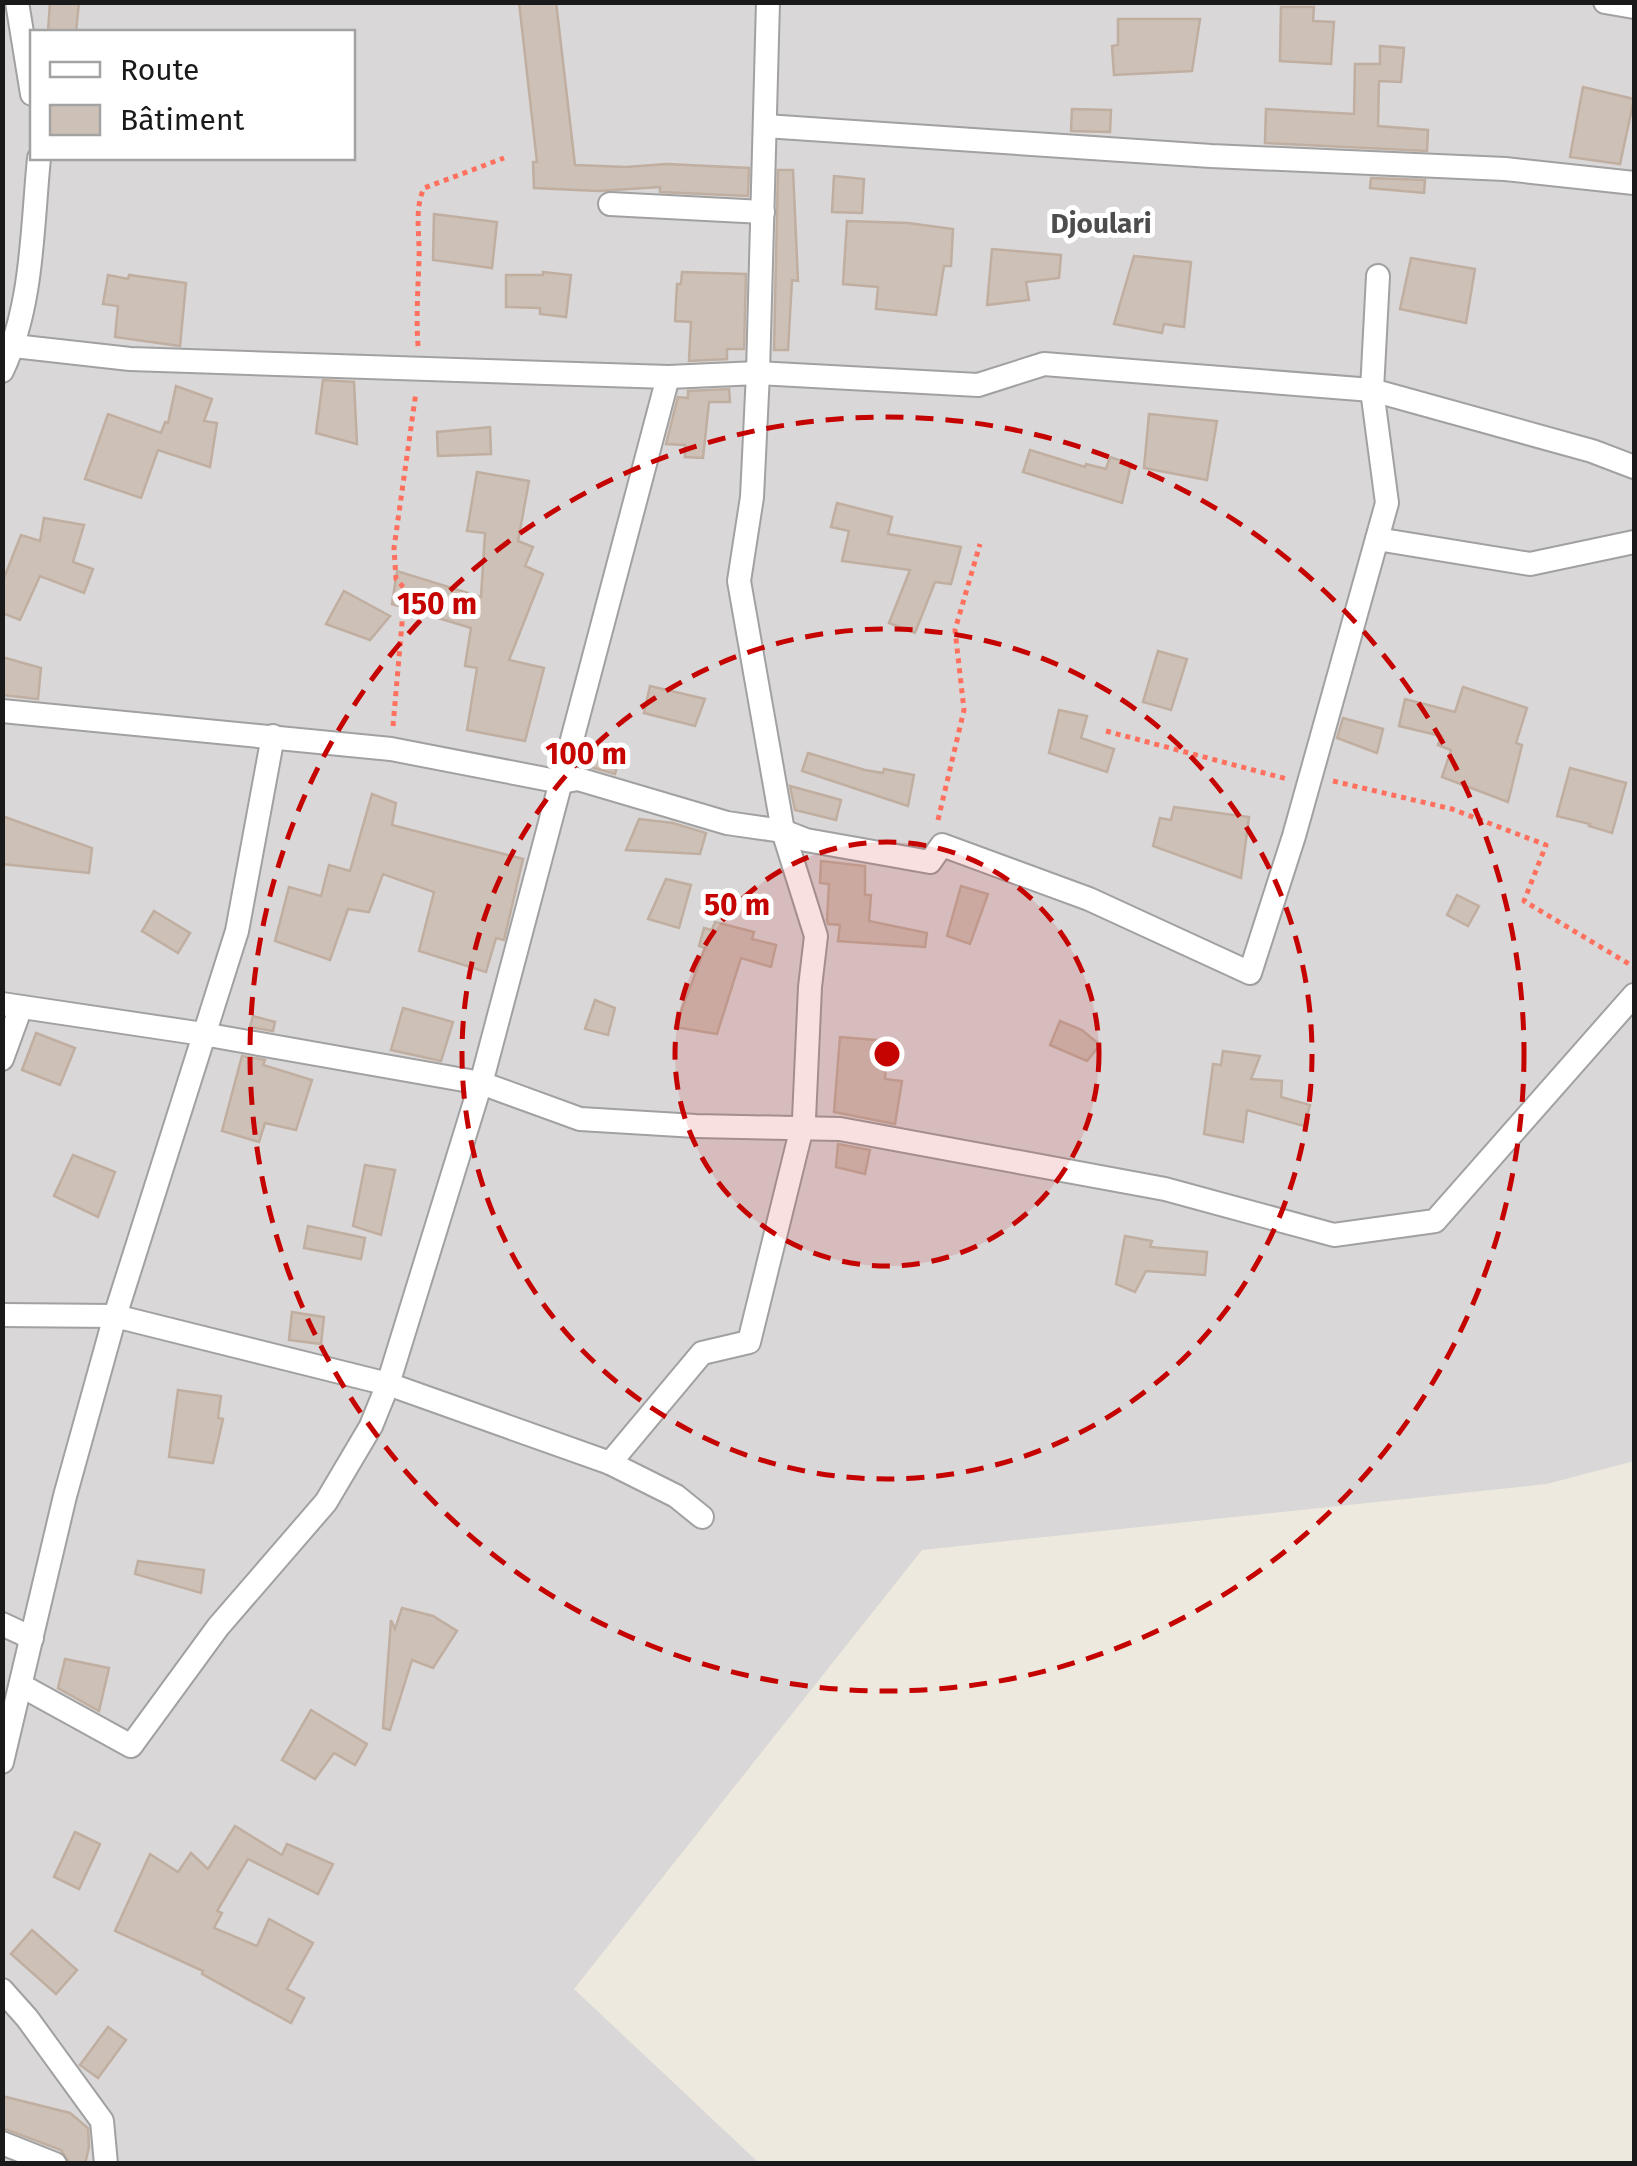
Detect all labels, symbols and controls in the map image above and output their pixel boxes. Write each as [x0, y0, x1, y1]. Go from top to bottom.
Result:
legend [30, 30, 355, 160]
text: Route [120, 52, 199, 88]
text: Bâtiment [120, 102, 244, 138]
district label: Djoulari [1050, 207, 1152, 240]
text: 150 m [397, 586, 477, 622]
text: 100 m [545, 736, 627, 772]
text: 50 m [704, 887, 770, 923]
centre of rings [869, 1036, 905, 1072]

